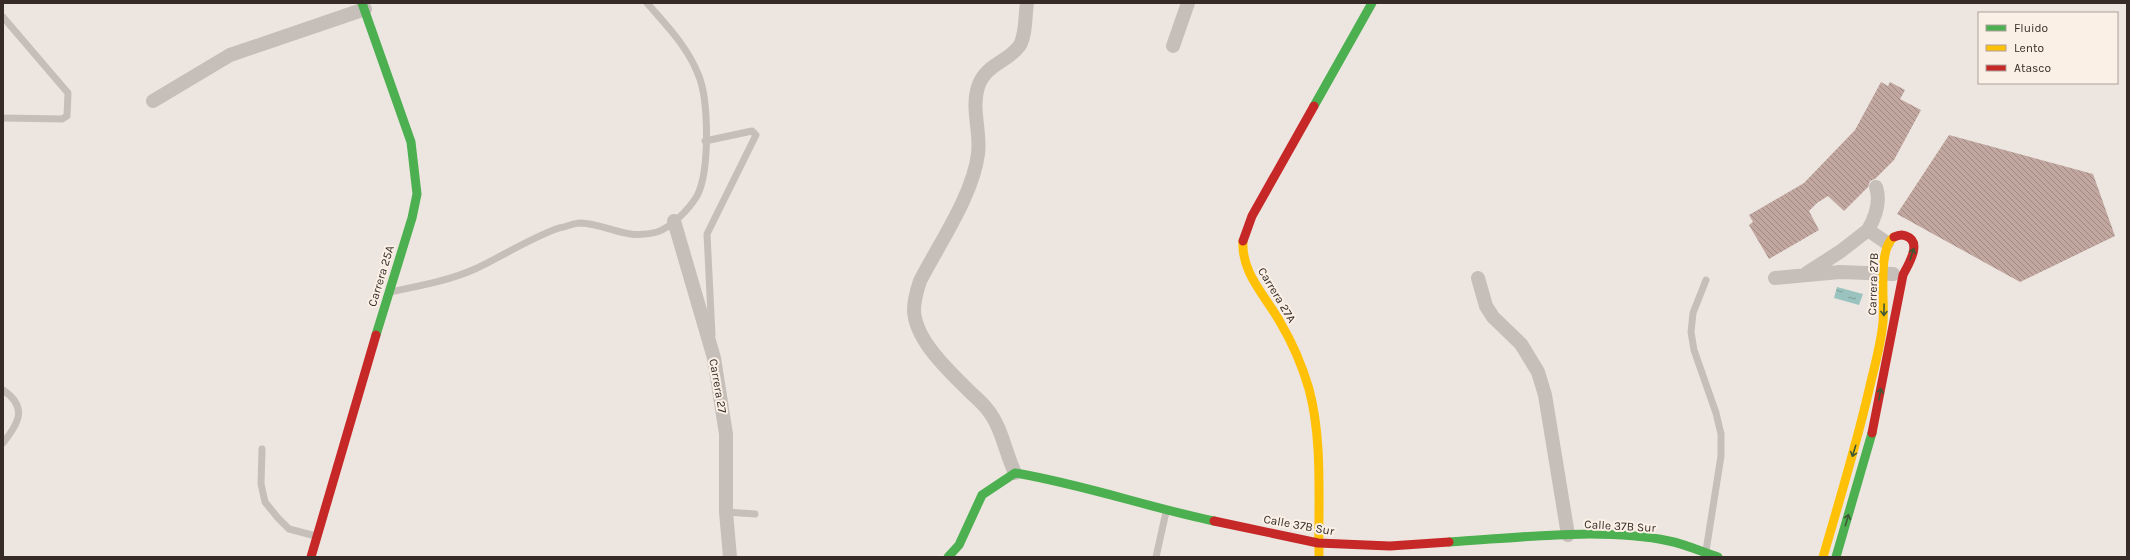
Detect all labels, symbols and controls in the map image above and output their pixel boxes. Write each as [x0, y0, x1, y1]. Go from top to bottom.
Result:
legend [1978, 12, 2118, 84]
text: Fluido [2014, 21, 2048, 35]
text: Lento [2014, 41, 2044, 55]
text: Atasco [2014, 61, 2051, 75]
street label: Carrera 25A [365, 244, 397, 308]
one-way arrow [1909, 248, 1916, 261]
street label: Carrera 27B [1865, 252, 1881, 316]
street label: Carrera 27A [1255, 265, 1299, 325]
one-way arrow [1880, 303, 1888, 316]
street label: Carrera 27 [706, 358, 730, 415]
one-way arrow [1876, 388, 1884, 401]
one-way arrow [1850, 444, 1857, 457]
street label: Calle 37B Sur [1263, 512, 1336, 538]
one-way arrow [1844, 513, 1851, 526]
street label: Calle 37B Sur [1584, 517, 1657, 535]

